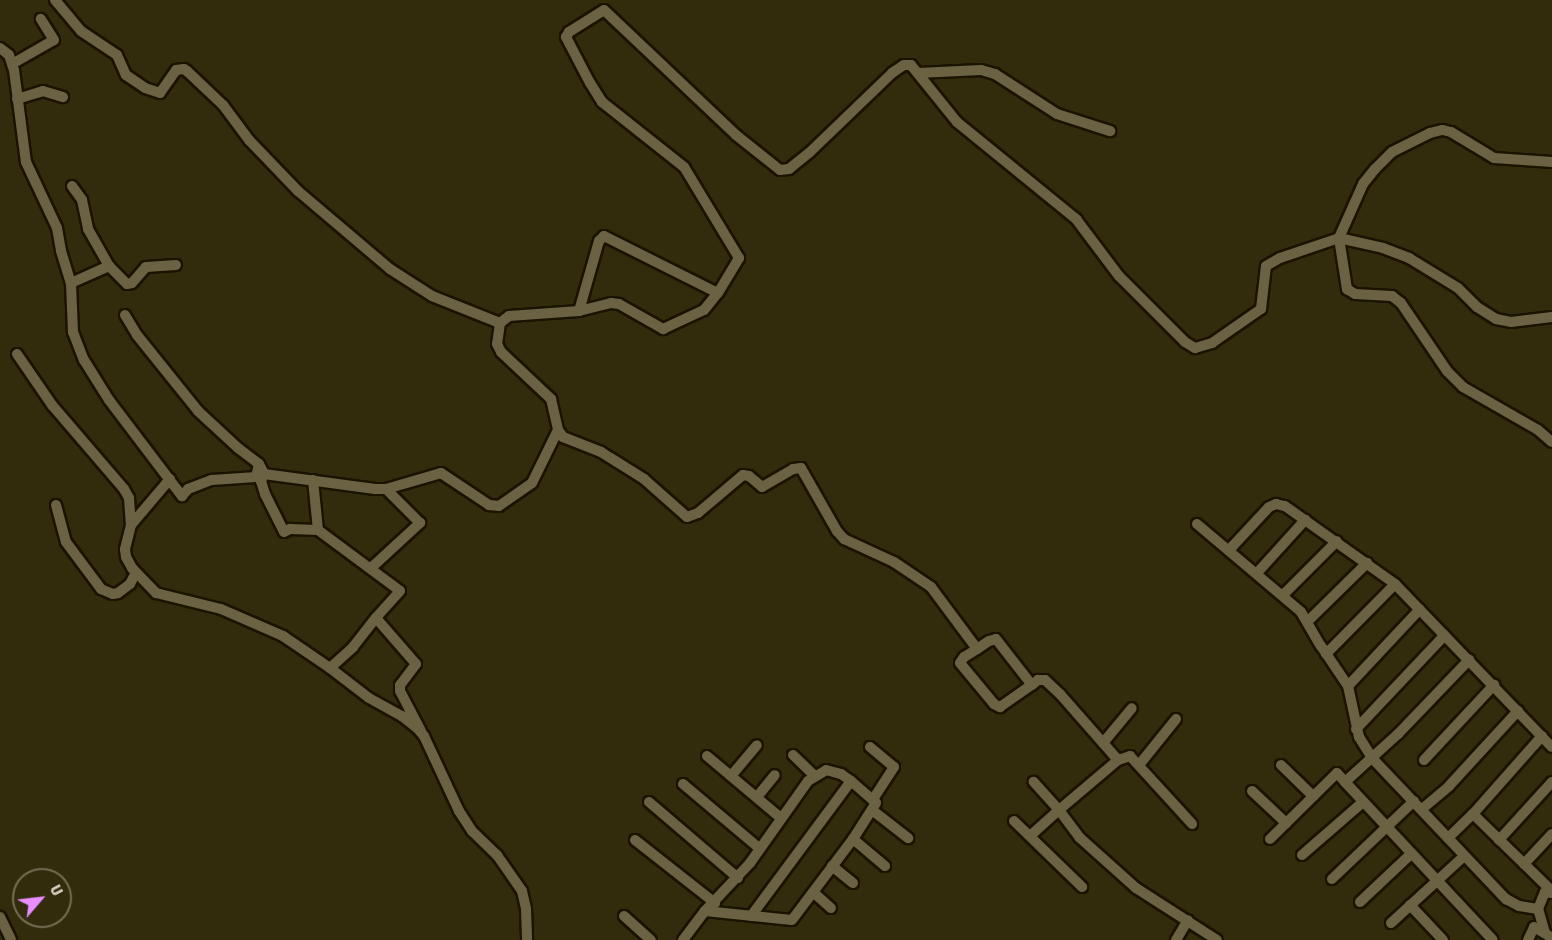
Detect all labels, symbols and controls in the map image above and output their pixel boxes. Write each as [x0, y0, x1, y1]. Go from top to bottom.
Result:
north arrow [12, 868, 72, 928]
text: U [46, 882, 67, 899]

